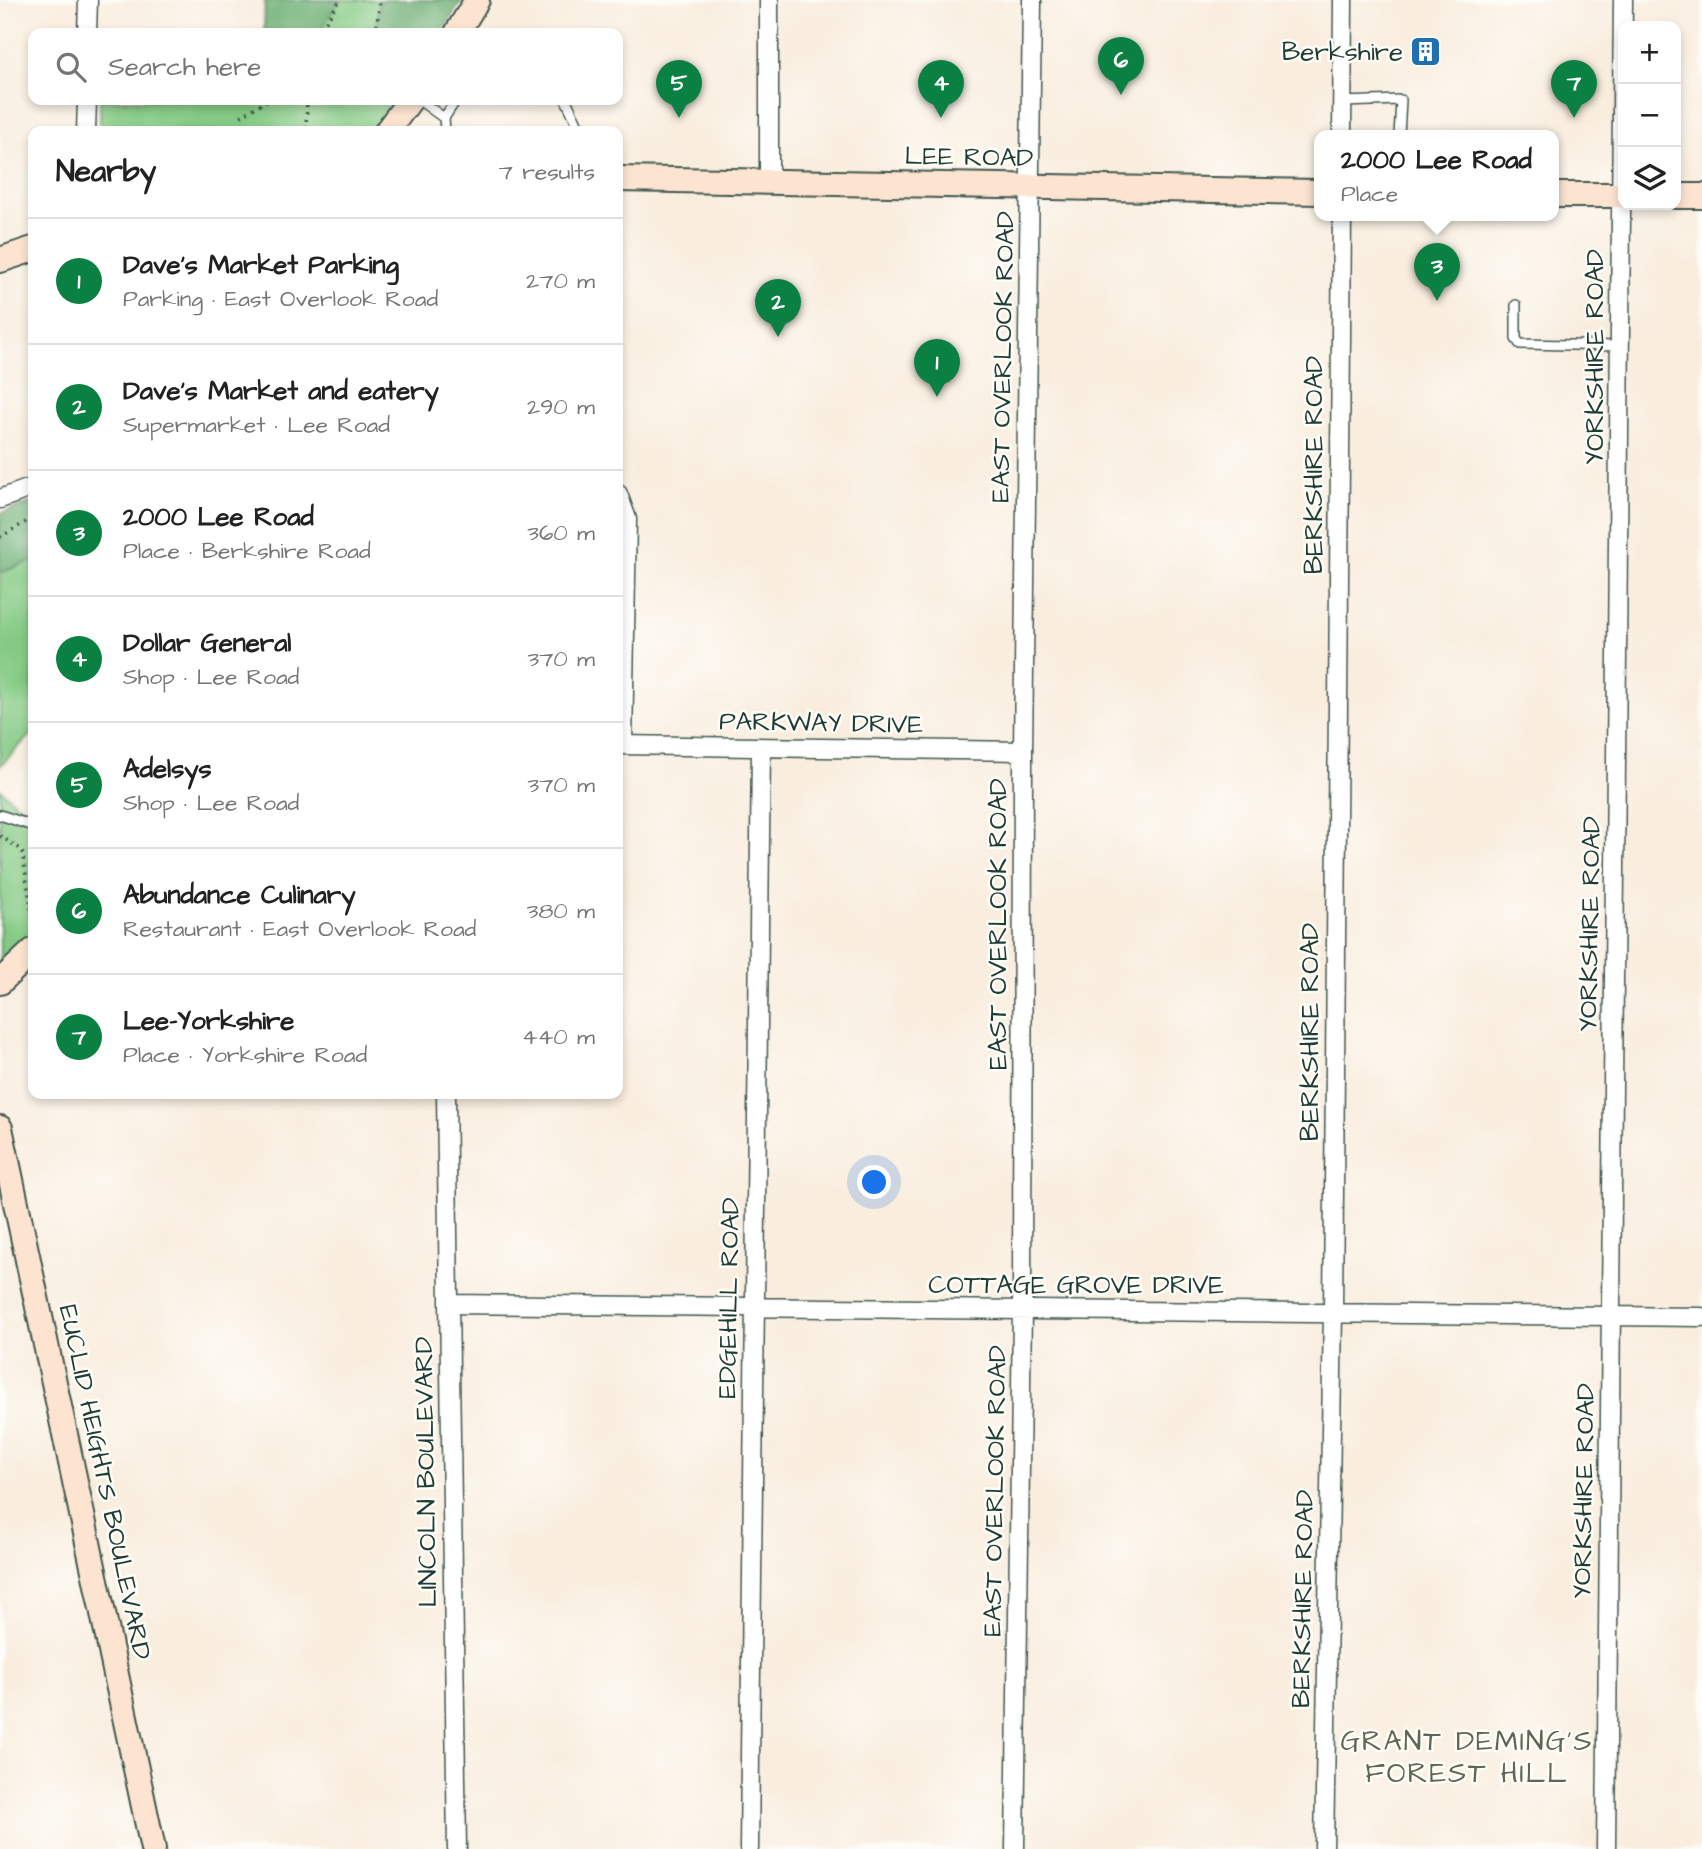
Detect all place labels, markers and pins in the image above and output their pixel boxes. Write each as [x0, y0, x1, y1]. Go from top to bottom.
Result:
place label: Berkshire [1282, 34, 1403, 70]
building icon: Berkshire [1409, 34, 1443, 68]
pin: 6 [1098, 37, 1144, 95]
pin: 5 [656, 60, 702, 118]
pin: 4 [918, 60, 964, 118]
pin: 7 [1551, 60, 1597, 118]
pin: 3 [1414, 243, 1460, 301]
pin: 2 [755, 279, 801, 337]
pin: 1 [914, 339, 960, 397]

